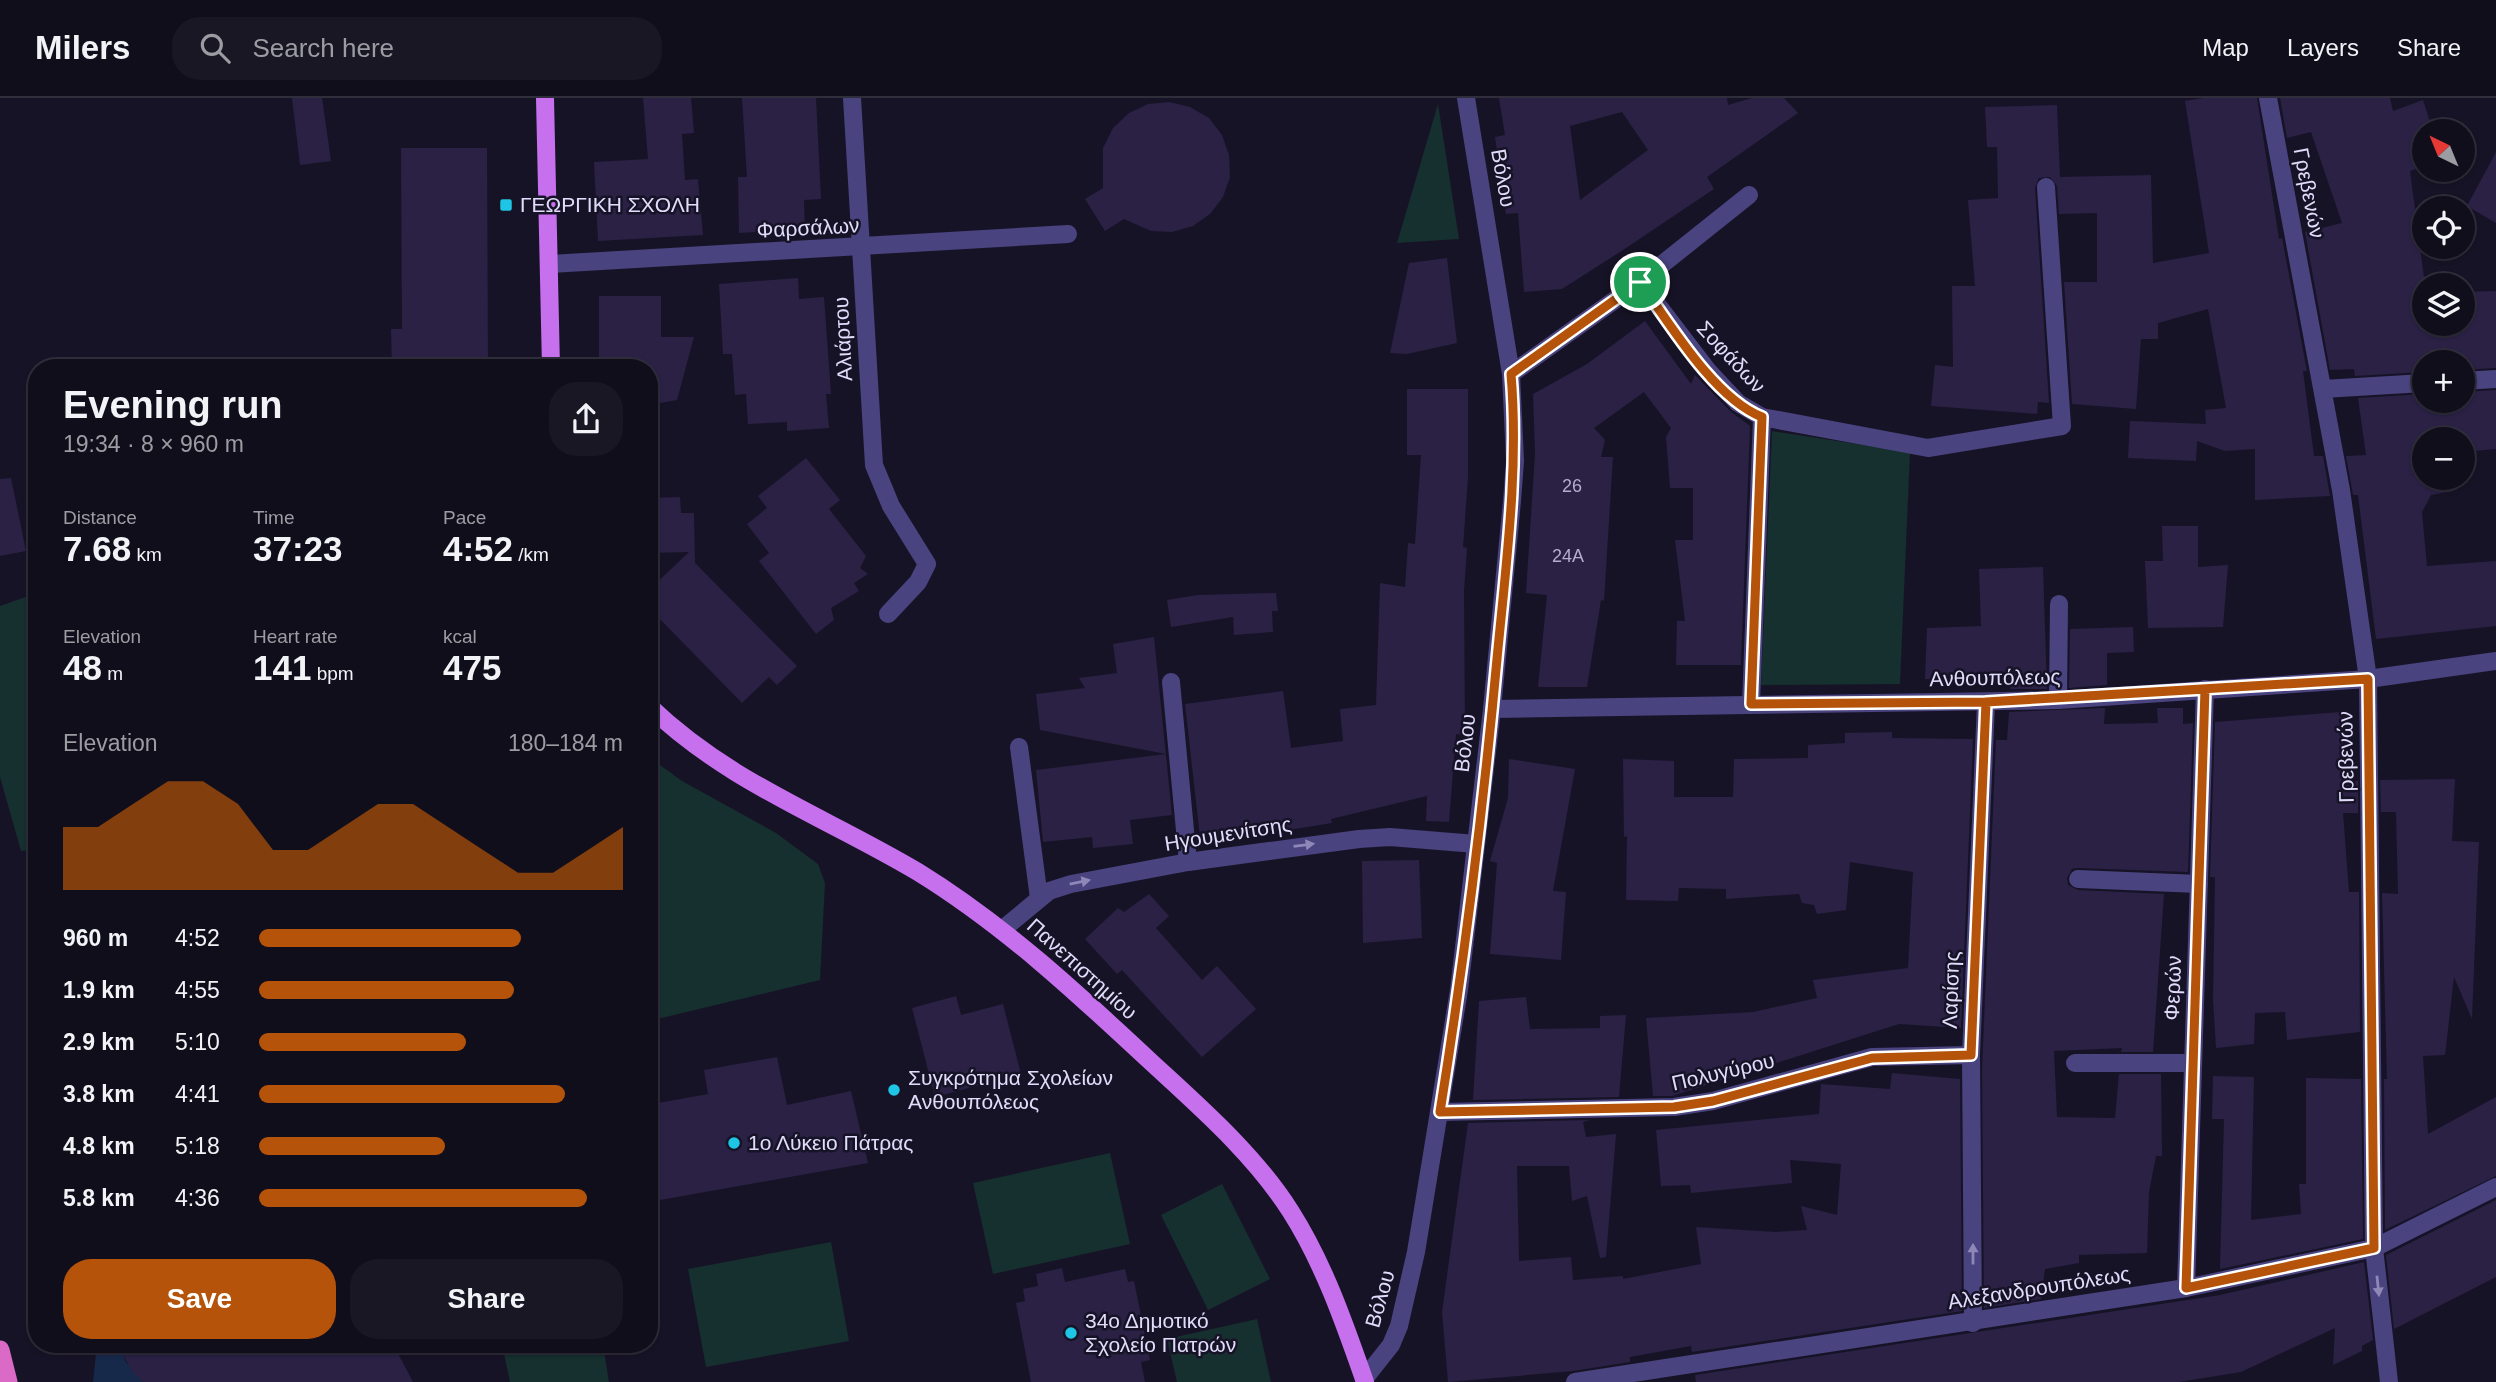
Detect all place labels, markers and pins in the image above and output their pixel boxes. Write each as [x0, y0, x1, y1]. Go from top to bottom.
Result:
place label: ΓΕΩΡΓΙΚΗ ΣΧΟΛΗ [520, 193, 700, 216]
marker: ΓΕΩΡΓΙΚΗ ΣΧΟΛΗ [498, 197, 514, 213]
pin [1610, 252, 1670, 312]
place label: Συγκρότημα Σχολείων Ανθουπόλεως [908, 1066, 1113, 1113]
marker: Συγκρότημα Σχολείων Ανθουπόλεως [886, 1082, 902, 1098]
place label: 1ο Λύκειο Πάτρας [748, 1131, 913, 1154]
marker: 1ο Λύκειο Πάτρας [726, 1135, 742, 1151]
place label: 34ο Δημοτικό Σχολείο Πατρών [1085, 1309, 1236, 1356]
marker: 34ο Δημοτικό Σχολείο Πατρών [1063, 1325, 1079, 1341]

